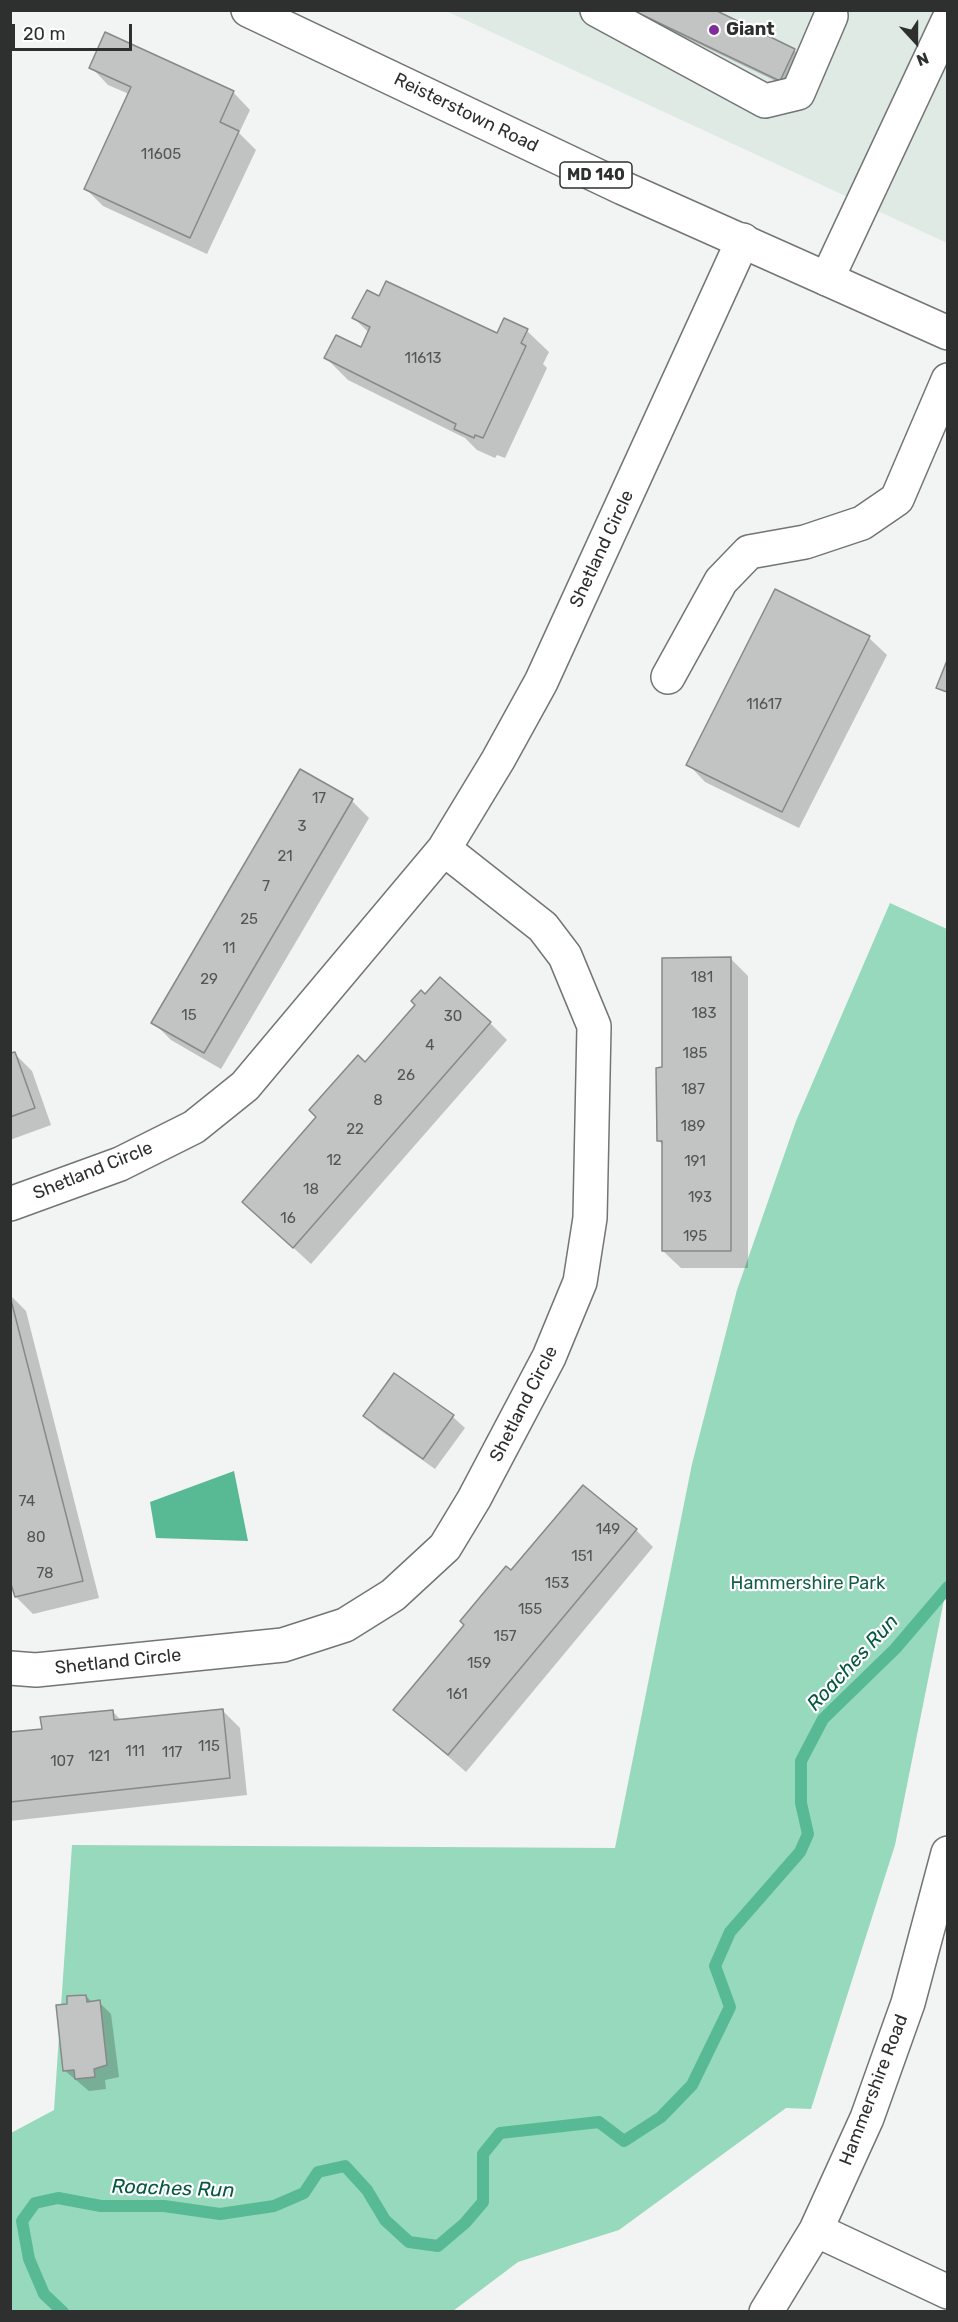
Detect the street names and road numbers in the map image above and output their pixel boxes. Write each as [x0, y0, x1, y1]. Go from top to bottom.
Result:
street label: Reisterstown Road [390, 69, 542, 157]
road number: MD 140 [560, 162, 632, 188]
street label: Shetland Circle [565, 487, 639, 611]
street label: Shetland Circle [30, 1137, 156, 1205]
street label: Shetland Circle [486, 1343, 562, 1465]
street label: Shetland Circle [54, 1645, 182, 1679]
street label: Hammershire Road [835, 2011, 913, 2169]

